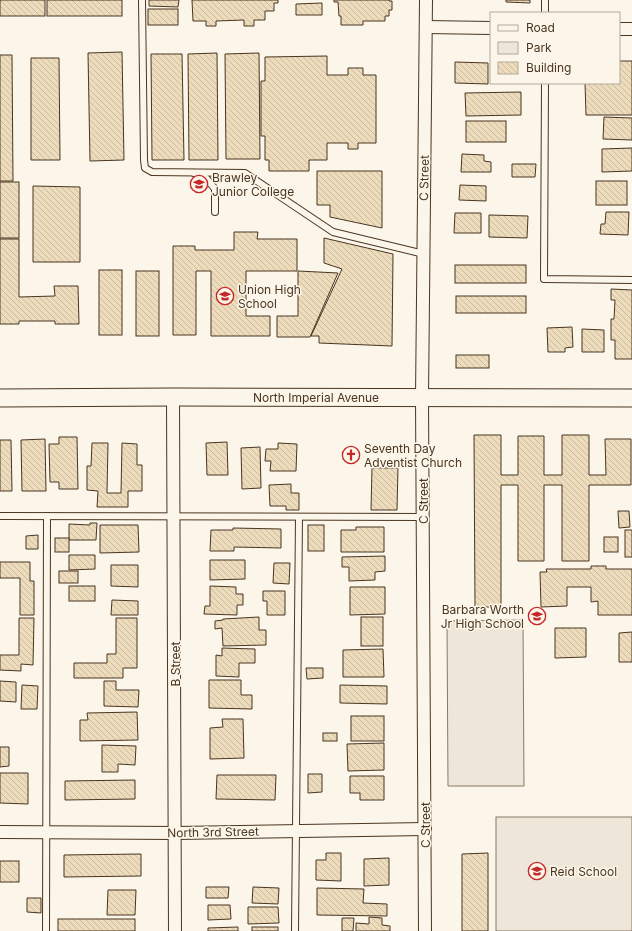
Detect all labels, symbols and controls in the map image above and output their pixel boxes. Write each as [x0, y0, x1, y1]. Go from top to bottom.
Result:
legend [490, 12, 620, 84]
text: Road [526, 20, 555, 35]
text: Park [526, 40, 552, 55]
text: Building [526, 60, 571, 75]
street label: C Street [416, 155, 432, 201]
place label: Brawley Junior College [212, 170, 294, 199]
school or university icon: Brawley Junior College [189, 174, 209, 194]
place label: Union High School [238, 282, 301, 311]
school or university icon: Union High School [215, 286, 235, 306]
street label: North Imperial Avenue [253, 390, 379, 405]
place label: Seventh Day Adventist Church [364, 441, 462, 470]
church icon: Seventh Day Adventist Church [341, 445, 361, 465]
street label: C Street [416, 478, 431, 524]
place label: Barbara Worth Jr High School [441, 602, 524, 631]
school or university icon: Barbara Worth Jr High School [527, 606, 547, 626]
street label: B Street [168, 641, 183, 687]
street label: C Street [418, 802, 433, 848]
street label: North 3rd Street [167, 824, 259, 840]
school or university icon: Reid School [527, 861, 547, 881]
place label: Reid School [550, 864, 617, 879]

